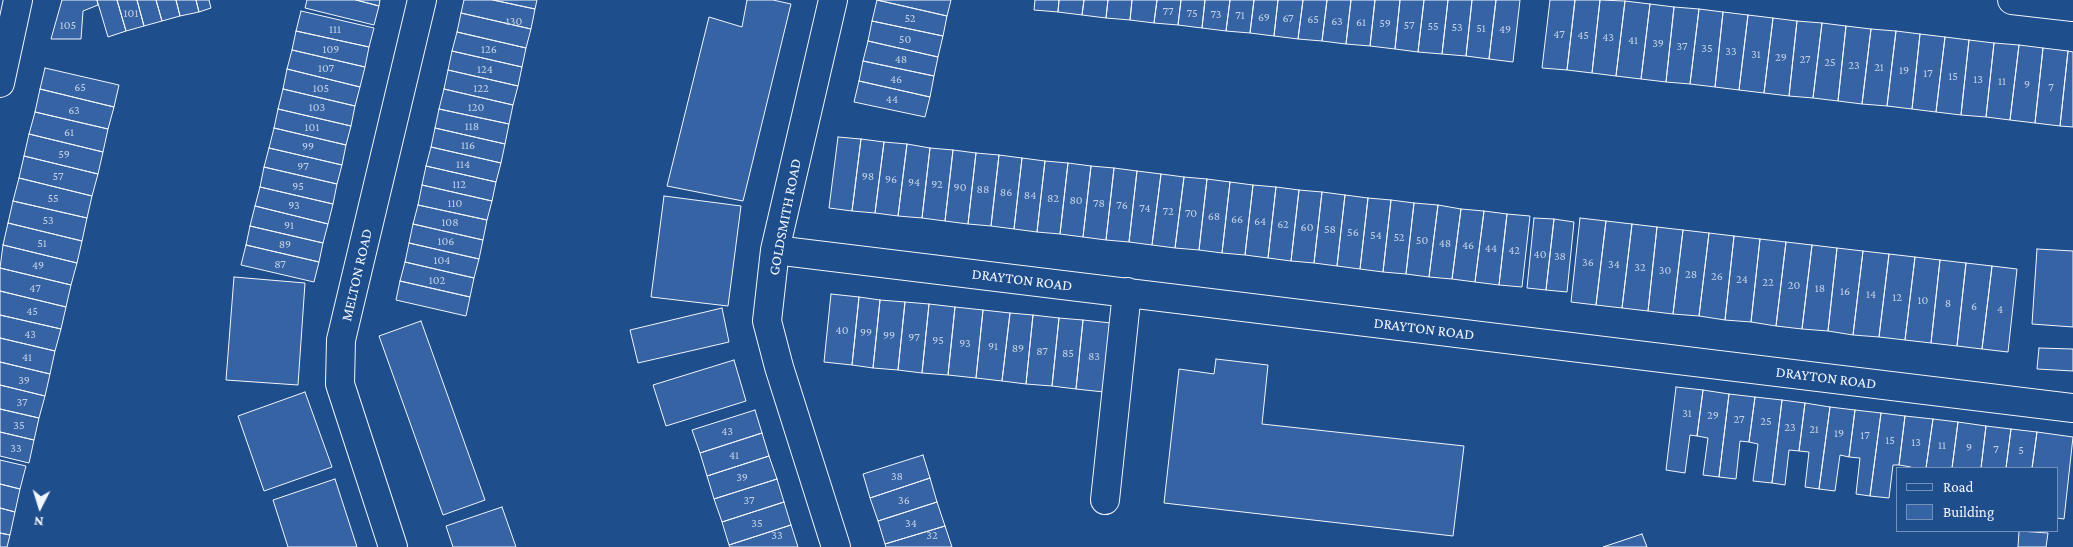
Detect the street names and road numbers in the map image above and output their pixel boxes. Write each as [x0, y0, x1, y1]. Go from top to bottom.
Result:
street label: GOLDSMITH ROAD [765, 157, 805, 277]
street label: MELTON ROAD [338, 227, 376, 323]
street label: DRAYTON ROAD [971, 265, 1073, 295]
street label: DRAYTON ROAD [1373, 314, 1475, 344]
street label: DRAYTON ROAD [1775, 363, 1877, 393]

